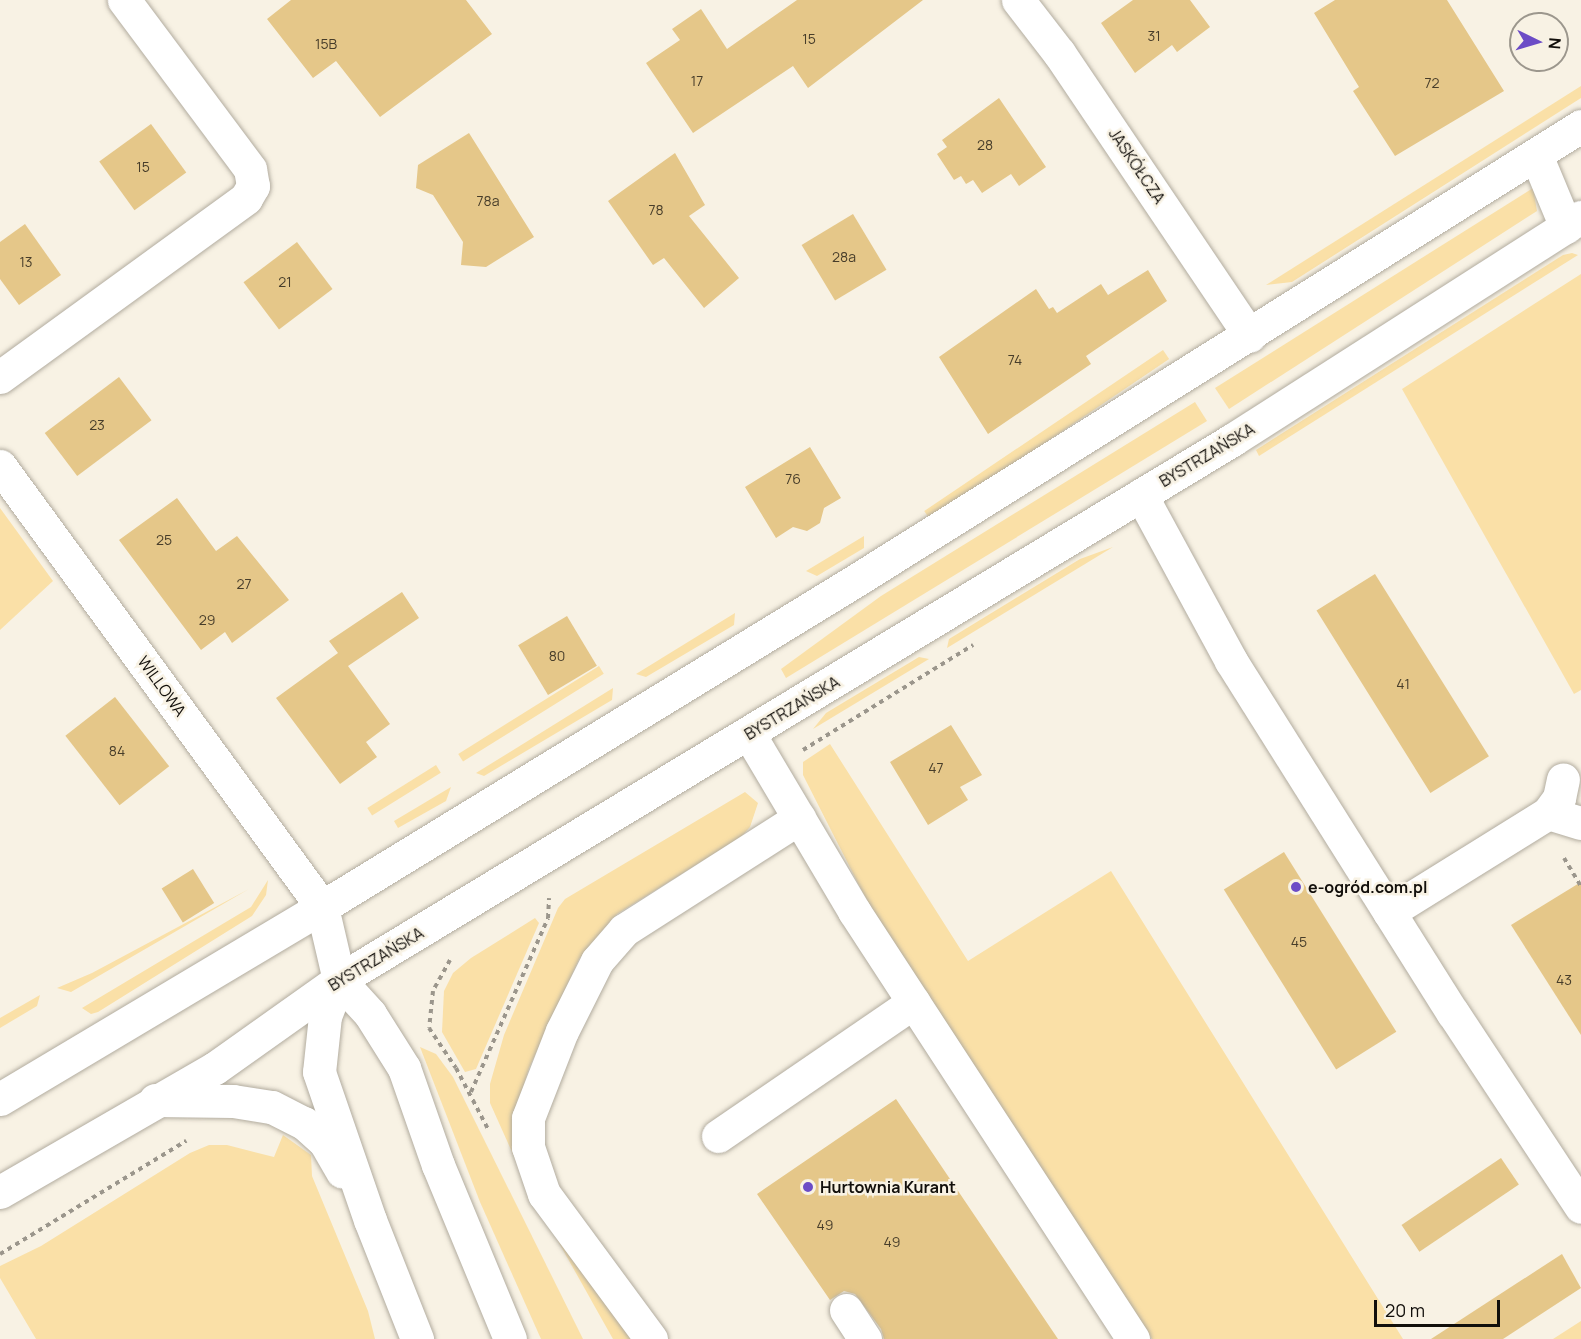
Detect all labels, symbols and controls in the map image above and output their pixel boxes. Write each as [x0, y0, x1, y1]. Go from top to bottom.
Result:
north arrow [1509, 12, 1569, 72]
house number: 31 [1147, 28, 1161, 44]
house number: 15 [802, 31, 816, 47]
house number: 15B [315, 36, 337, 52]
text: N [1543, 37, 1566, 50]
house number: 17 [691, 73, 703, 89]
house number: 72 [1424, 75, 1440, 91]
street label: JASKÓŁCZA [1105, 125, 1169, 207]
house number: 28 [977, 137, 993, 153]
house number: 15 [136, 159, 150, 175]
house number: 78a [477, 193, 499, 209]
house number: 78 [648, 202, 664, 218]
house number: 28a [832, 249, 856, 265]
house number: 13 [19, 254, 33, 270]
house number: 21 [278, 274, 292, 290]
house number: 74 [1008, 352, 1022, 368]
house number: 23 [89, 417, 105, 433]
street label: BYSTRZAŃSKA [1156, 419, 1258, 491]
house number: 76 [785, 471, 801, 487]
house number: 25 [156, 532, 172, 548]
house number: 27 [236, 576, 252, 592]
house number: 29 [199, 612, 215, 628]
house number: 80 [549, 648, 565, 664]
street label: WILLOWA [134, 652, 190, 720]
street label: BYSTRZAŃSKA [741, 672, 843, 744]
house number: 41 [1396, 676, 1410, 692]
house number: 84 [109, 743, 125, 759]
house number: 47 [928, 760, 944, 776]
place label: e-ogród.com.pl [1308, 877, 1427, 897]
marker: e-ogród.com.pl [1289, 880, 1303, 894]
street label: BYSTRZAŃSKA [325, 923, 427, 995]
house number: 45 [1291, 934, 1307, 950]
house number: 43 [1556, 972, 1572, 988]
place label: Hurtownia Kurant [820, 1177, 956, 1197]
marker: Hurtownia Kurant [801, 1180, 815, 1194]
house number: 49 [817, 1217, 833, 1233]
house number: 49 [884, 1234, 900, 1250]
scale bar [1377, 1288, 1503, 1326]
text: 20 m [1385, 1298, 1425, 1322]

